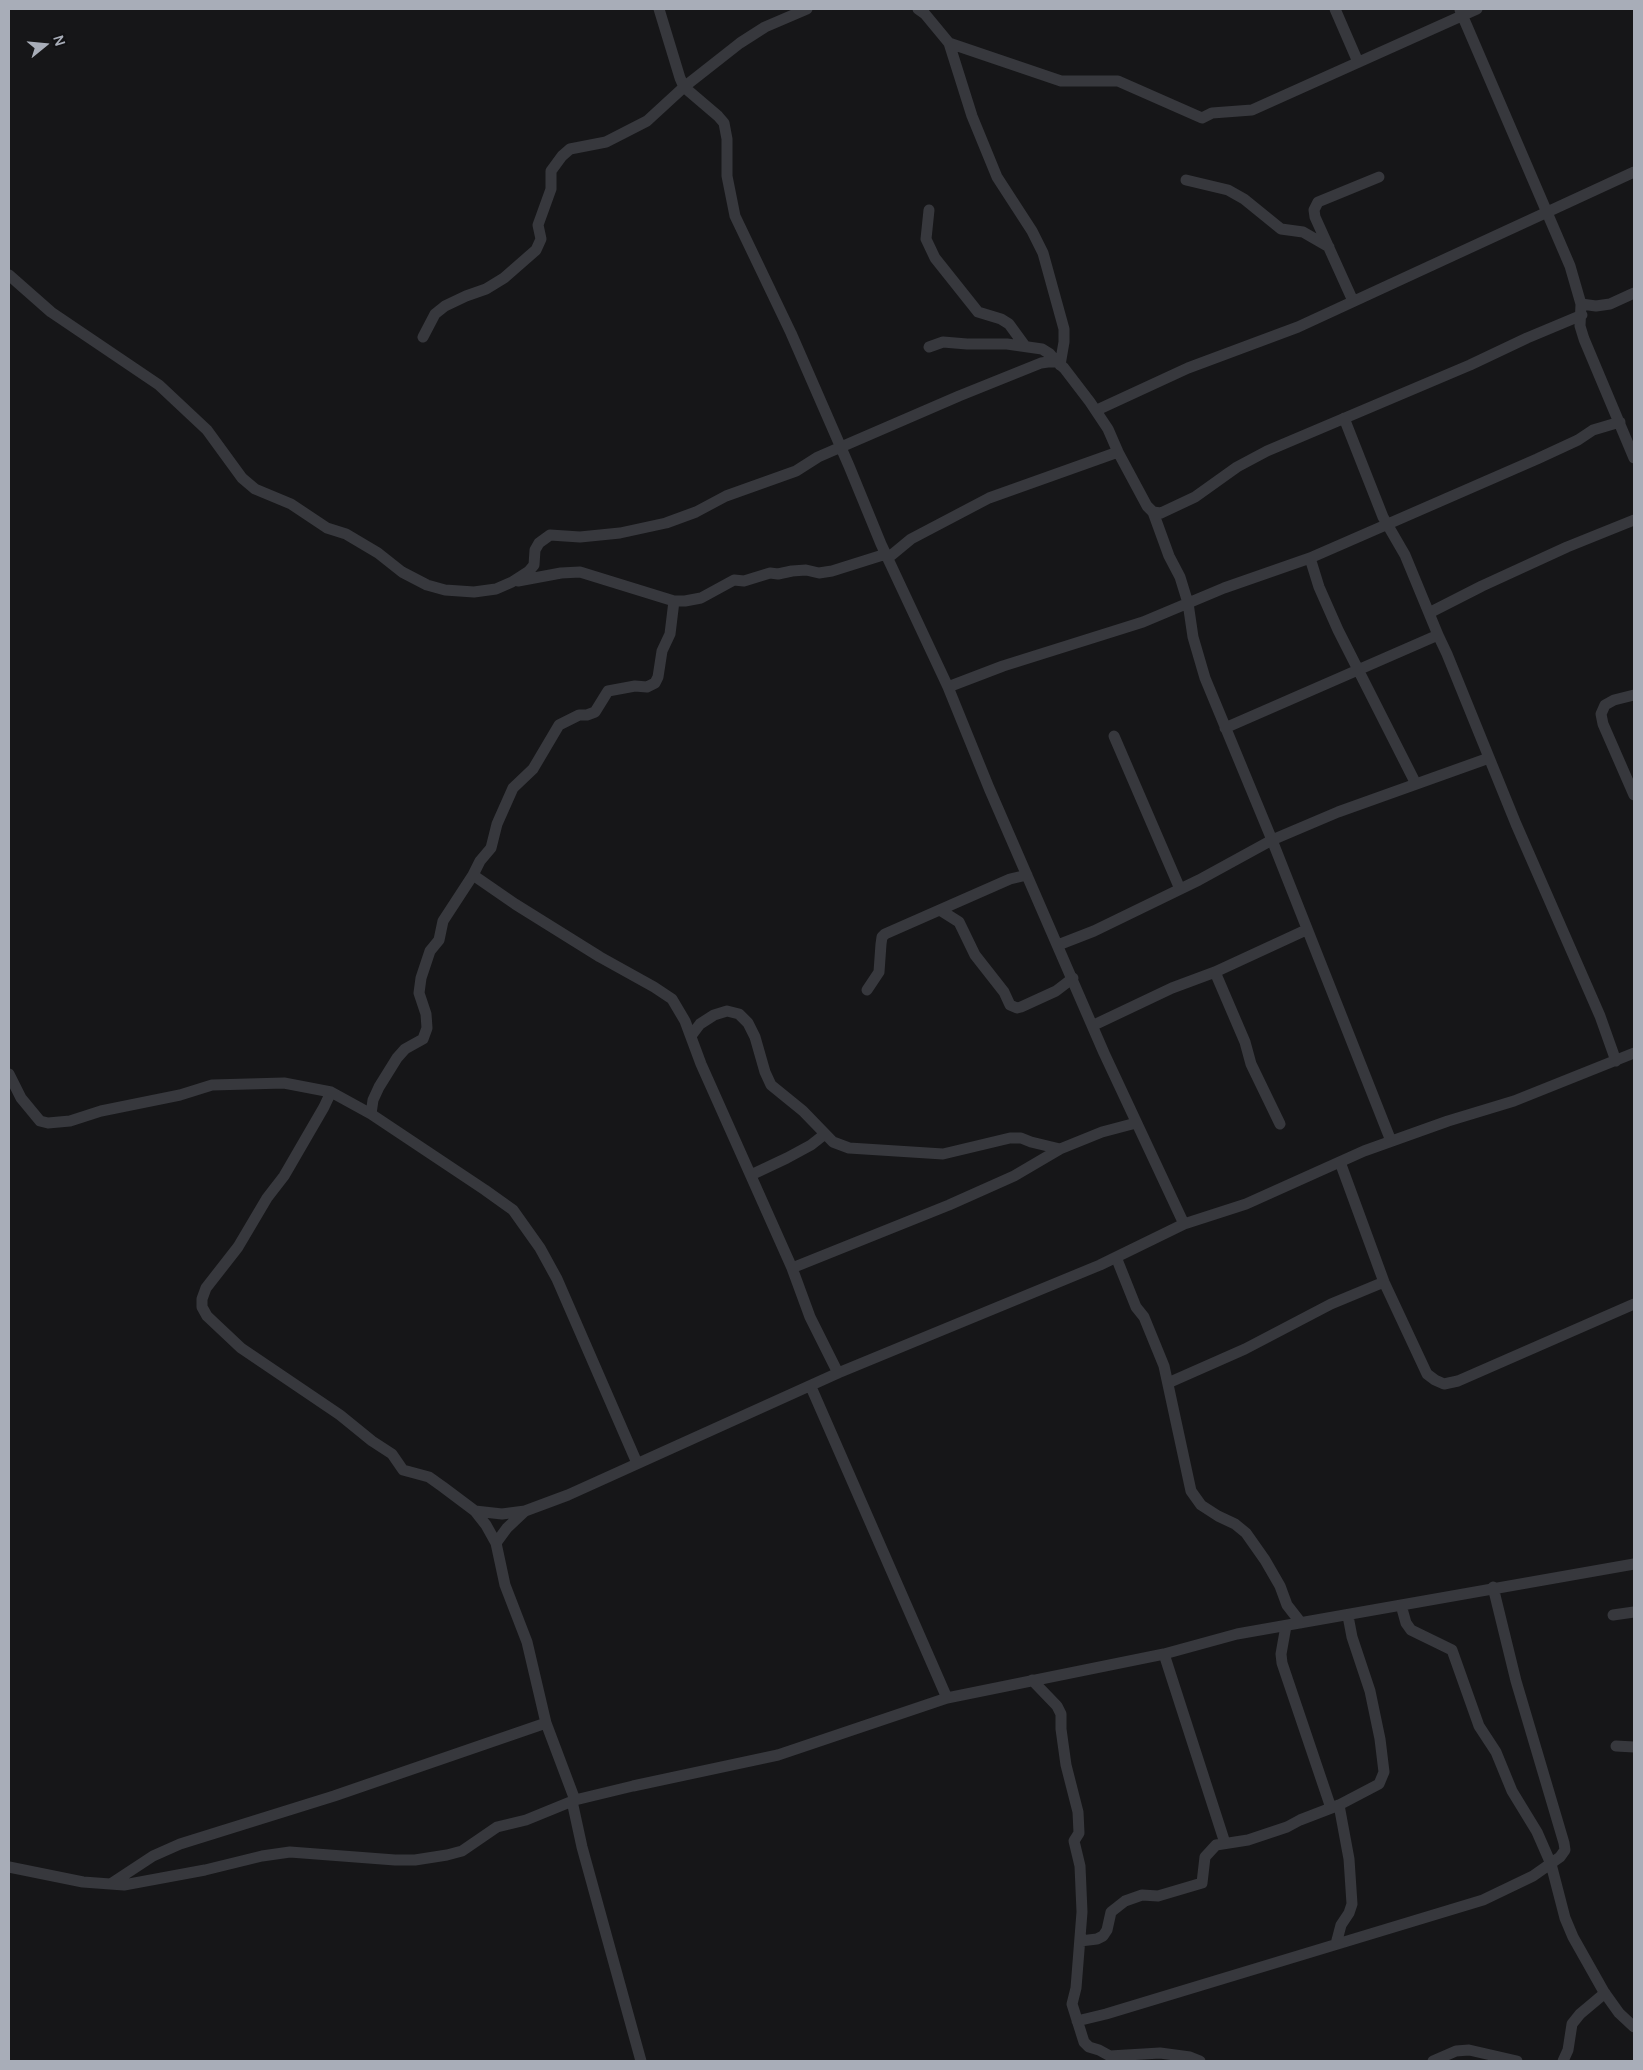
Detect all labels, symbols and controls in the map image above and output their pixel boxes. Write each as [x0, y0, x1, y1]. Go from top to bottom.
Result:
north arrow [20, 20, 70, 70]
text: N [49, 33, 70, 48]

